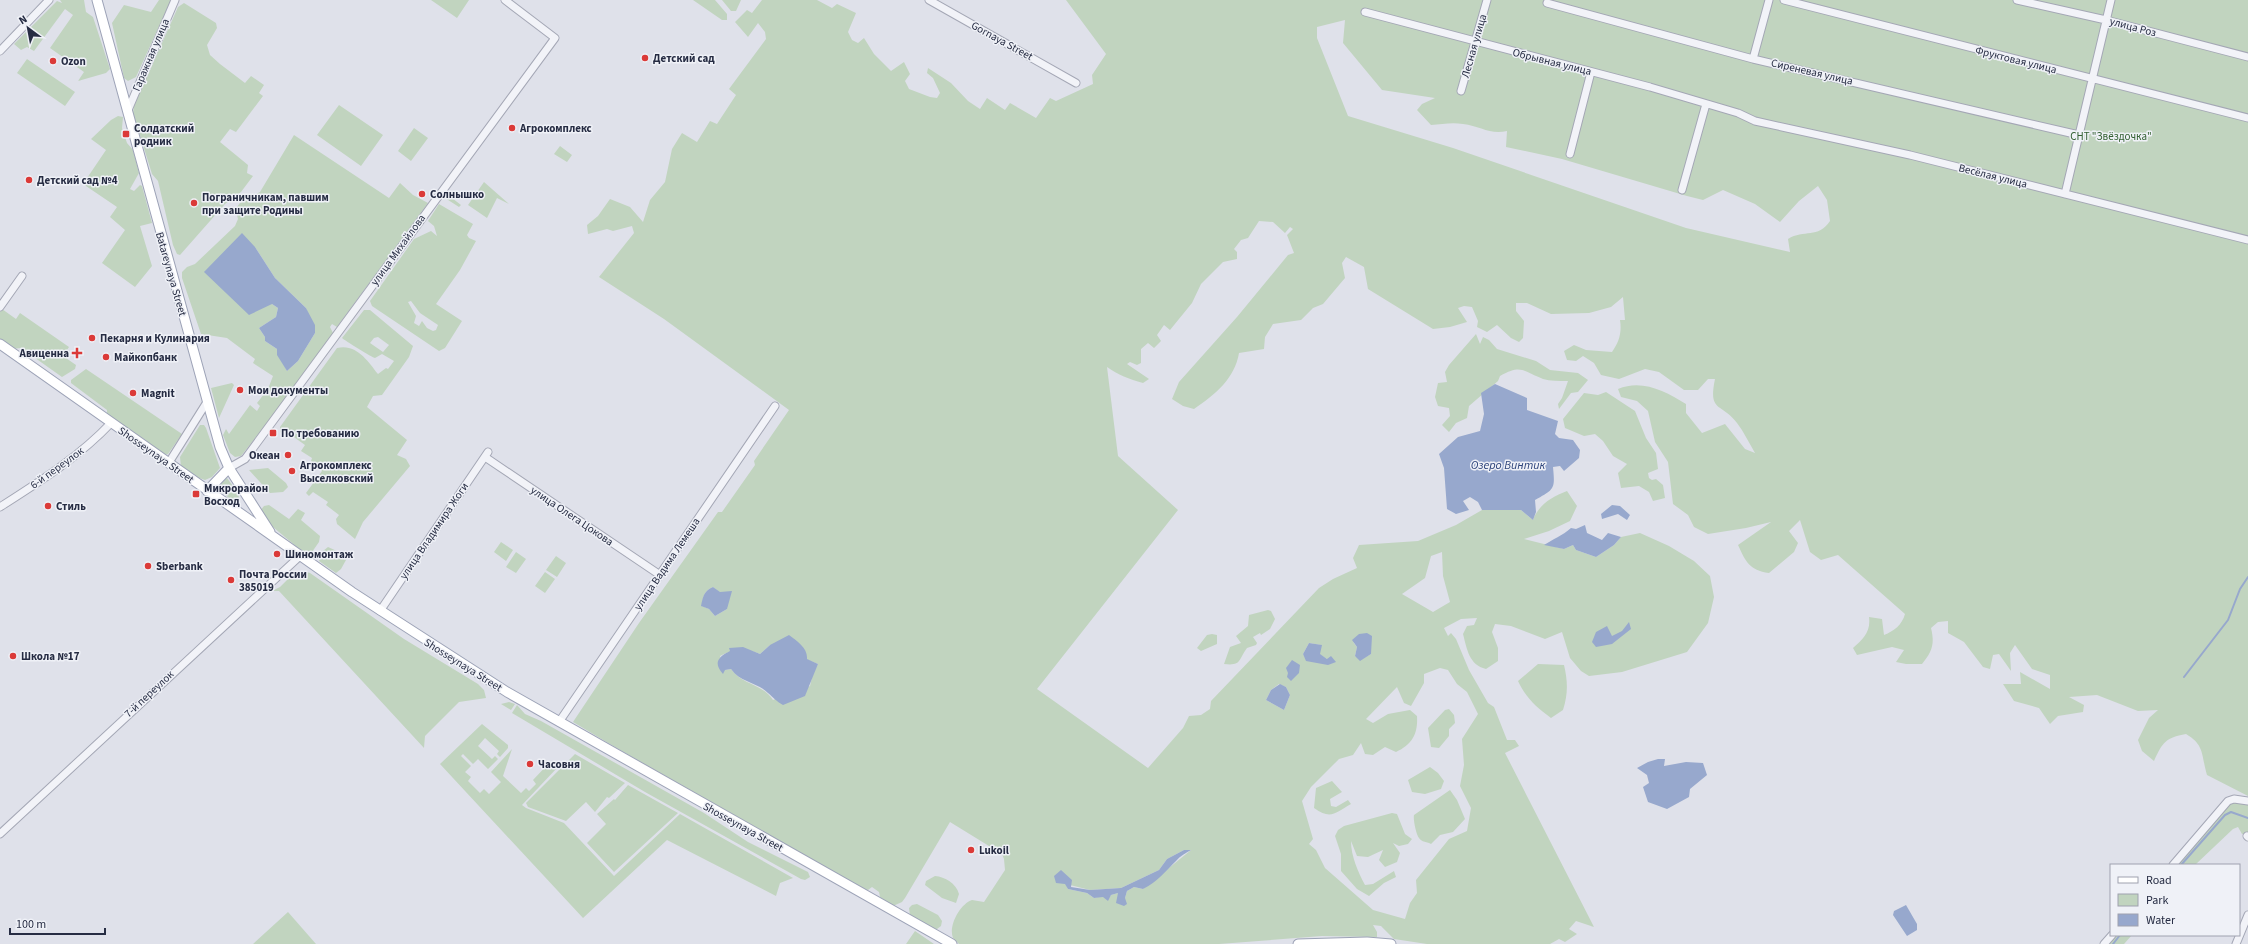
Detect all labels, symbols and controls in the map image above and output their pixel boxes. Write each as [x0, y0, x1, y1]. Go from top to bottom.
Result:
north arrow [8, 8, 48, 48]
text: N [16, 12, 30, 28]
street label: Лесная улица [1458, 12, 1490, 80]
street label: улица Роз [2108, 14, 2158, 40]
street label: Гаражная улица [129, 16, 173, 94]
street label: Gornaya Street [968, 18, 1036, 64]
street label: Фруктовая улица [1974, 43, 2058, 77]
street label: Обрывная улица [1511, 45, 1593, 79]
place label: Детский сад [653, 51, 715, 66]
marker: Детский сад [640, 53, 650, 63]
place label: Ozon [61, 54, 86, 69]
street label: Сиреневая улица [1770, 55, 1854, 89]
marker: Ozon [48, 56, 58, 66]
place label: Солдатский родник [134, 121, 194, 149]
place label: Агрокомплекс [519, 121, 592, 136]
marker: Агрокомплекс [507, 123, 517, 133]
marker: Солдатский родник [121, 129, 131, 139]
park label: СНТ "Звёздочка" [2070, 129, 2152, 144]
street label: Весёлая улица [1957, 160, 2029, 192]
place label: Детский сад №4 [37, 173, 118, 188]
marker: Детский сад №4 [24, 175, 34, 185]
place label: Солнышко [430, 187, 484, 202]
marker: Солнышко [417, 189, 427, 199]
place label: Пограничникам, павшим при защите Родины [202, 190, 329, 218]
marker: Пограничникам, павшим при защите Родины [189, 198, 199, 208]
street label: улица Михайлова [367, 211, 429, 289]
street label: Batareynaya Street [152, 230, 190, 318]
place label: Пекарня и Кулинария [100, 331, 210, 346]
marker: Пекарня и Кулинария [87, 333, 97, 343]
place label: Авиценна [19, 346, 69, 361]
marker: Авиценна [72, 348, 82, 358]
place label: Майкопбанк [114, 350, 177, 365]
marker: Майкопбанк [101, 352, 111, 362]
place label: Мои документы [248, 383, 328, 398]
marker: Мои документы [235, 385, 245, 395]
place label: Magnit [141, 386, 175, 401]
marker: Magnit [128, 388, 138, 398]
street label: Shosseynaya Street [115, 423, 197, 487]
place label: По требованию [281, 426, 360, 441]
marker: По требованию [268, 428, 278, 438]
street label: 6-й переулок [27, 443, 87, 493]
place label: Океан [249, 448, 280, 463]
marker: Океан [283, 450, 293, 460]
water label: Озеро Винтик [1471, 457, 1546, 474]
place label: Агрокомплекс Выселковский [299, 458, 373, 486]
marker: Агрокомплекс Выселковский [287, 466, 297, 476]
street label: улица Владимира Жоги [396, 480, 472, 582]
place label: Микрорайон Восход [204, 481, 268, 509]
street label: улица Олега Цокова [528, 483, 616, 549]
marker: Микрорайон Восход [191, 489, 201, 499]
place label: Стиль [56, 499, 86, 514]
marker: Стиль [43, 501, 53, 511]
street label: улица Вадима Лемеша [630, 515, 704, 613]
place label: Шиномонтаж [285, 547, 354, 562]
marker: Шиномонтаж [272, 549, 282, 559]
place label: Sberbank [156, 559, 203, 574]
marker: Sberbank [143, 561, 153, 571]
place label: Почта России 385019 [239, 567, 307, 595]
marker: Почта России 385019 [226, 575, 236, 585]
street label: Shosseynaya Street [421, 635, 505, 695]
place label: Школа №17 [21, 649, 80, 664]
marker: Школа №17 [8, 651, 18, 661]
street label: 7-й переулок [121, 667, 177, 721]
place label: Часовня [538, 757, 580, 772]
marker: Часовня [525, 759, 535, 769]
street label: Shosseynaya Street [700, 799, 786, 855]
place label: Lukoil [979, 843, 1010, 858]
marker: Lukoil [966, 845, 976, 855]
legend [2110, 864, 2240, 936]
text: Road [2146, 872, 2172, 889]
text: Park [2146, 892, 2168, 909]
scale bar [10, 910, 105, 936]
text: Water [2146, 912, 2176, 929]
text: 100 m [16, 916, 46, 933]

